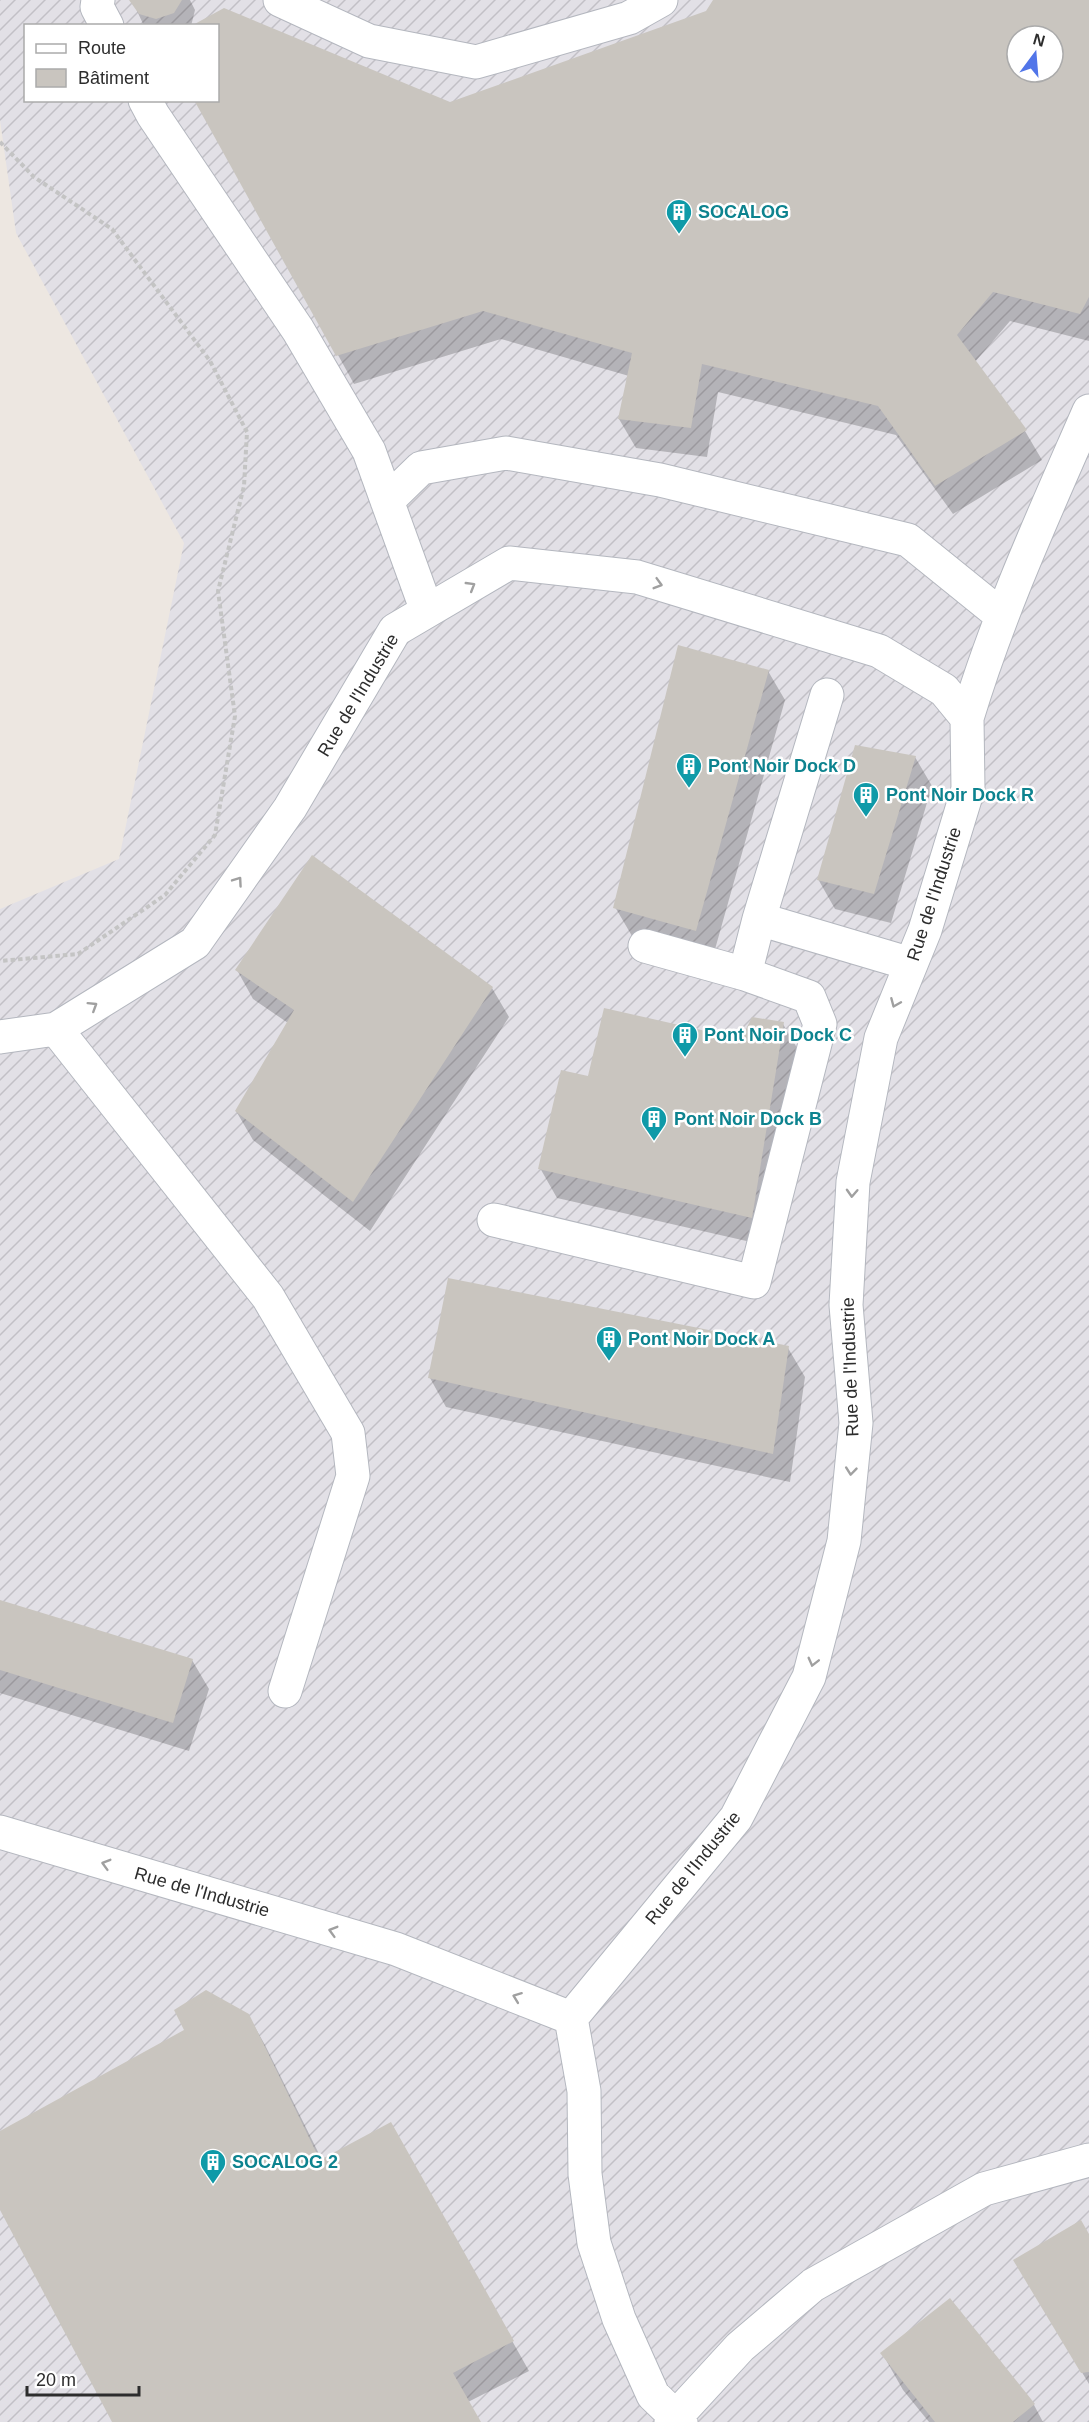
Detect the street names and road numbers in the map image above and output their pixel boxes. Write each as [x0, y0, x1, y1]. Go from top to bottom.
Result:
street label: Rue de l'Industrie [313, 630, 403, 760]
street label: Rue de l'Industrie [903, 825, 965, 963]
street label: Rue de l'Industrie [838, 1297, 862, 1437]
street label: Rue de l'Industrie [641, 1807, 745, 1929]
street label: Rue de l'Industrie [132, 1863, 272, 1921]

